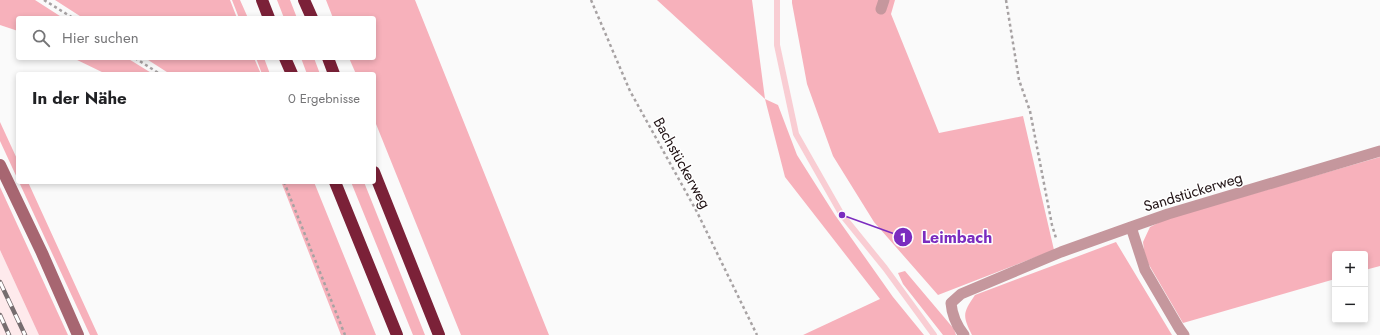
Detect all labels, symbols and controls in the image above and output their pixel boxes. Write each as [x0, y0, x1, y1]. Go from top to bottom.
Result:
search box [16, 16, 376, 60]
icon: search [30, 27, 52, 49]
text: Hier suchen [62, 27, 139, 49]
text: In der Nähe [32, 86, 127, 110]
text: 0 Ergebnisse [288, 89, 360, 108]
street label: Bachstückerweg [648, 113, 716, 213]
street label: Sandstückerweg [1141, 166, 1245, 218]
callout: Leimbach [893, 223, 1000, 251]
text: Leimbach [922, 226, 992, 249]
text: 1 [900, 229, 906, 247]
map controls [1332, 251, 1368, 323]
button: + [1332, 251, 1368, 287]
button: − [1332, 287, 1368, 323]

